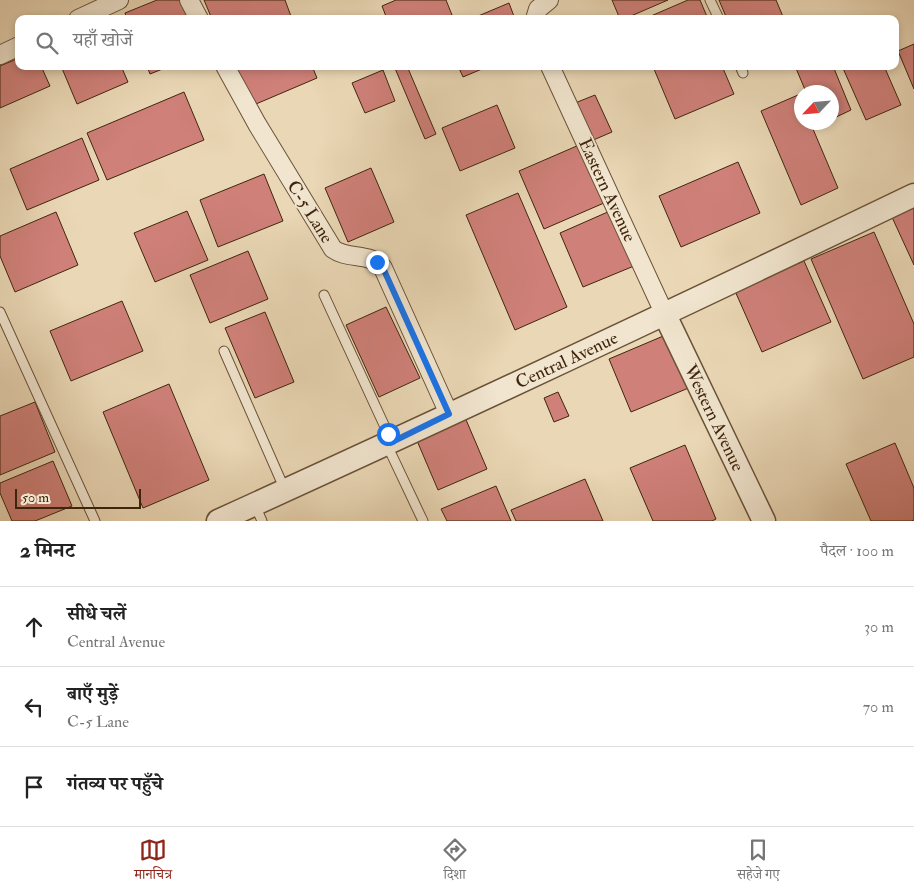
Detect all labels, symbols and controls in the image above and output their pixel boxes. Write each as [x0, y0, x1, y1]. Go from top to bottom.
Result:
search box [15, 15, 899, 70]
text: यहाँ खोजें [73, 28, 133, 52]
icon: search [33, 29, 61, 57]
north arrow [794, 85, 839, 130]
street label: Eastern Avenue [573, 134, 641, 246]
street label: C-5 Lane [282, 176, 338, 248]
route end [366, 251, 389, 274]
street label: Central Avenue [512, 326, 622, 394]
street label: Western Avenue [679, 360, 750, 475]
route start [377, 423, 400, 446]
scale bar [15, 486, 141, 509]
text: 50 m [22, 489, 49, 506]
text: 2 मिनट [20, 537, 75, 564]
text: पैदल · 100 m [820, 541, 894, 561]
text: सीधे चलें [67, 602, 126, 626]
icon: ahead [20, 613, 48, 641]
text: 30 m [864, 617, 894, 637]
text: Central Avenue [67, 632, 165, 652]
text: बाएँ मुड़ें [67, 682, 118, 706]
icon: left [20, 693, 48, 721]
text: 70 m [863, 697, 894, 717]
text: C-5 Lane [67, 712, 129, 732]
text: गंतव्य पर पहुँचे [67, 772, 163, 796]
icon: arrive [20, 773, 48, 801]
tab: मानचित्र [134, 836, 172, 888]
tab: दिशा [441, 836, 469, 888]
tab: सहेजे गए [737, 836, 780, 888]

